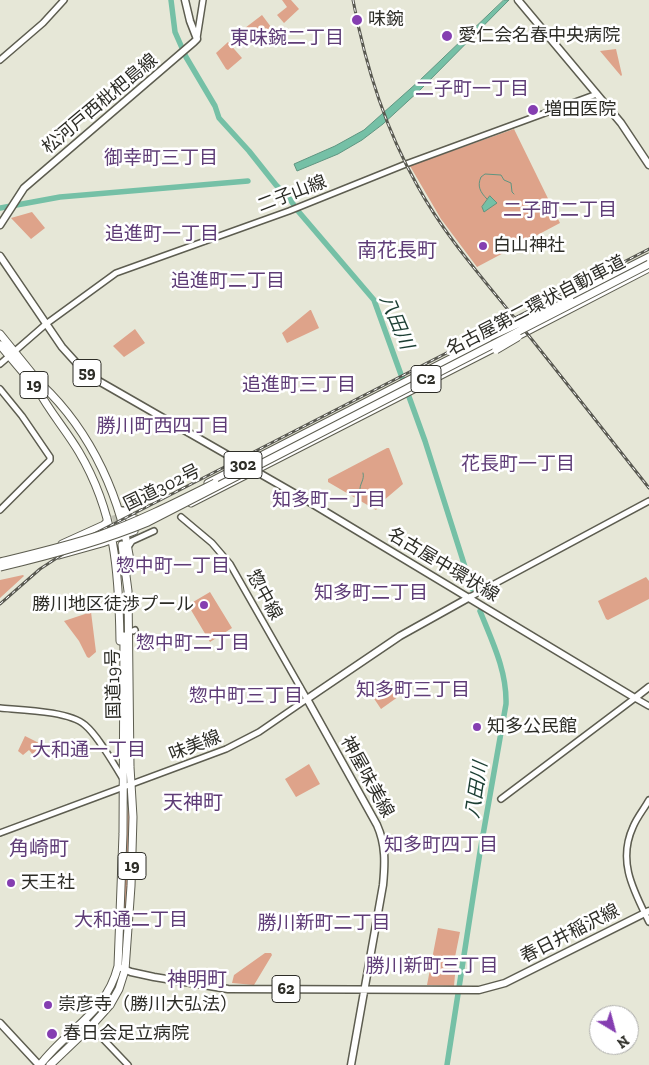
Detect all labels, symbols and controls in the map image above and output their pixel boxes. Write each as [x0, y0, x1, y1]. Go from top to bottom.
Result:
place label: 味鋺 [368, 9, 404, 31]
marker: 味鋺 [350, 13, 364, 27]
place label: 愛仁会名春中央病院 [458, 25, 620, 47]
district label: 東味鋺二丁目 [230, 28, 344, 50]
marker: 愛仁会名春中央病院 [440, 29, 454, 43]
street label: 松河戸西枇杷島線 [38, 49, 162, 159]
district label: 二子町一丁目 [415, 79, 529, 101]
place label: 増田医院 [544, 99, 616, 121]
marker: 増田医院 [526, 103, 540, 117]
district label: 御幸町三丁目 [104, 148, 218, 170]
street label: 二子山線 [255, 171, 329, 217]
district label: 二子町二丁目 [503, 200, 617, 222]
district label: 追進町一丁目 [105, 224, 219, 246]
place label: 白山神社 [493, 235, 565, 257]
district label: 南花長町 [357, 239, 437, 263]
marker: 白山神社 [477, 240, 489, 252]
street label: 名古屋第二環状自動車道 [443, 251, 629, 361]
district label: 追進町二丁目 [171, 271, 285, 293]
water label: 八田川 [374, 291, 418, 353]
road number: 59 [73, 359, 101, 386]
road number: C2 [411, 366, 441, 392]
road number: 19 [20, 372, 48, 398]
district label: 追進町三丁目 [242, 375, 356, 397]
district label: 勝川町西四丁目 [97, 416, 229, 438]
road number: 302 [224, 452, 262, 478]
district label: 花長町一丁目 [461, 454, 575, 476]
street label: 国道302号 [120, 460, 204, 516]
district label: 知多町一丁目 [272, 490, 386, 512]
street label: 名古屋中環状線 [383, 523, 503, 607]
district label: 惣中町一丁目 [116, 556, 230, 578]
street label: 惣中線 [241, 566, 287, 624]
district label: 知多町二丁目 [314, 583, 428, 605]
place label: 勝川地区徒渉プール [32, 594, 194, 616]
marker: 勝川地区徒渉プール [198, 599, 210, 611]
district label: 惣中町二丁目 [136, 633, 250, 655]
street label: 国道19号 [103, 649, 125, 719]
district label: 知多町三丁目 [356, 680, 470, 702]
district label: 惣中町三丁目 [189, 686, 303, 708]
place label: 知多公民館 [487, 716, 577, 738]
marker: 知多公民館 [471, 721, 483, 733]
street label: 味美線 [166, 726, 224, 766]
street label: 神屋味美線 [336, 732, 398, 822]
district label: 大和通一丁目 [32, 740, 146, 762]
water label: 八田川 [461, 760, 493, 820]
district label: 天神町 [163, 791, 223, 815]
district label: 知多町四丁目 [384, 835, 498, 857]
district label: 角崎町 [9, 837, 69, 861]
road number: 19 [118, 852, 146, 879]
place label: 天王社 [21, 872, 75, 894]
marker: 天王社 [5, 877, 17, 889]
street label: 春日井稲沢線 [517, 900, 623, 968]
district label: 大和通二丁目 [74, 910, 188, 932]
district label: 勝川新町二丁目 [258, 913, 390, 935]
district label: 勝川新町三丁目 [366, 956, 498, 978]
district label: 神明町 [167, 968, 227, 992]
road number: 62 [272, 976, 300, 1002]
place label: 崇彦寺（勝川大弘法） [58, 994, 238, 1016]
marker: 崇彦寺（勝川大弘法） [42, 999, 54, 1011]
north arrow [589, 1005, 639, 1055]
place label: 春日会足立病院 [63, 1023, 189, 1045]
marker: 春日会足立病院 [45, 1027, 59, 1041]
text: N [613, 1032, 632, 1052]

